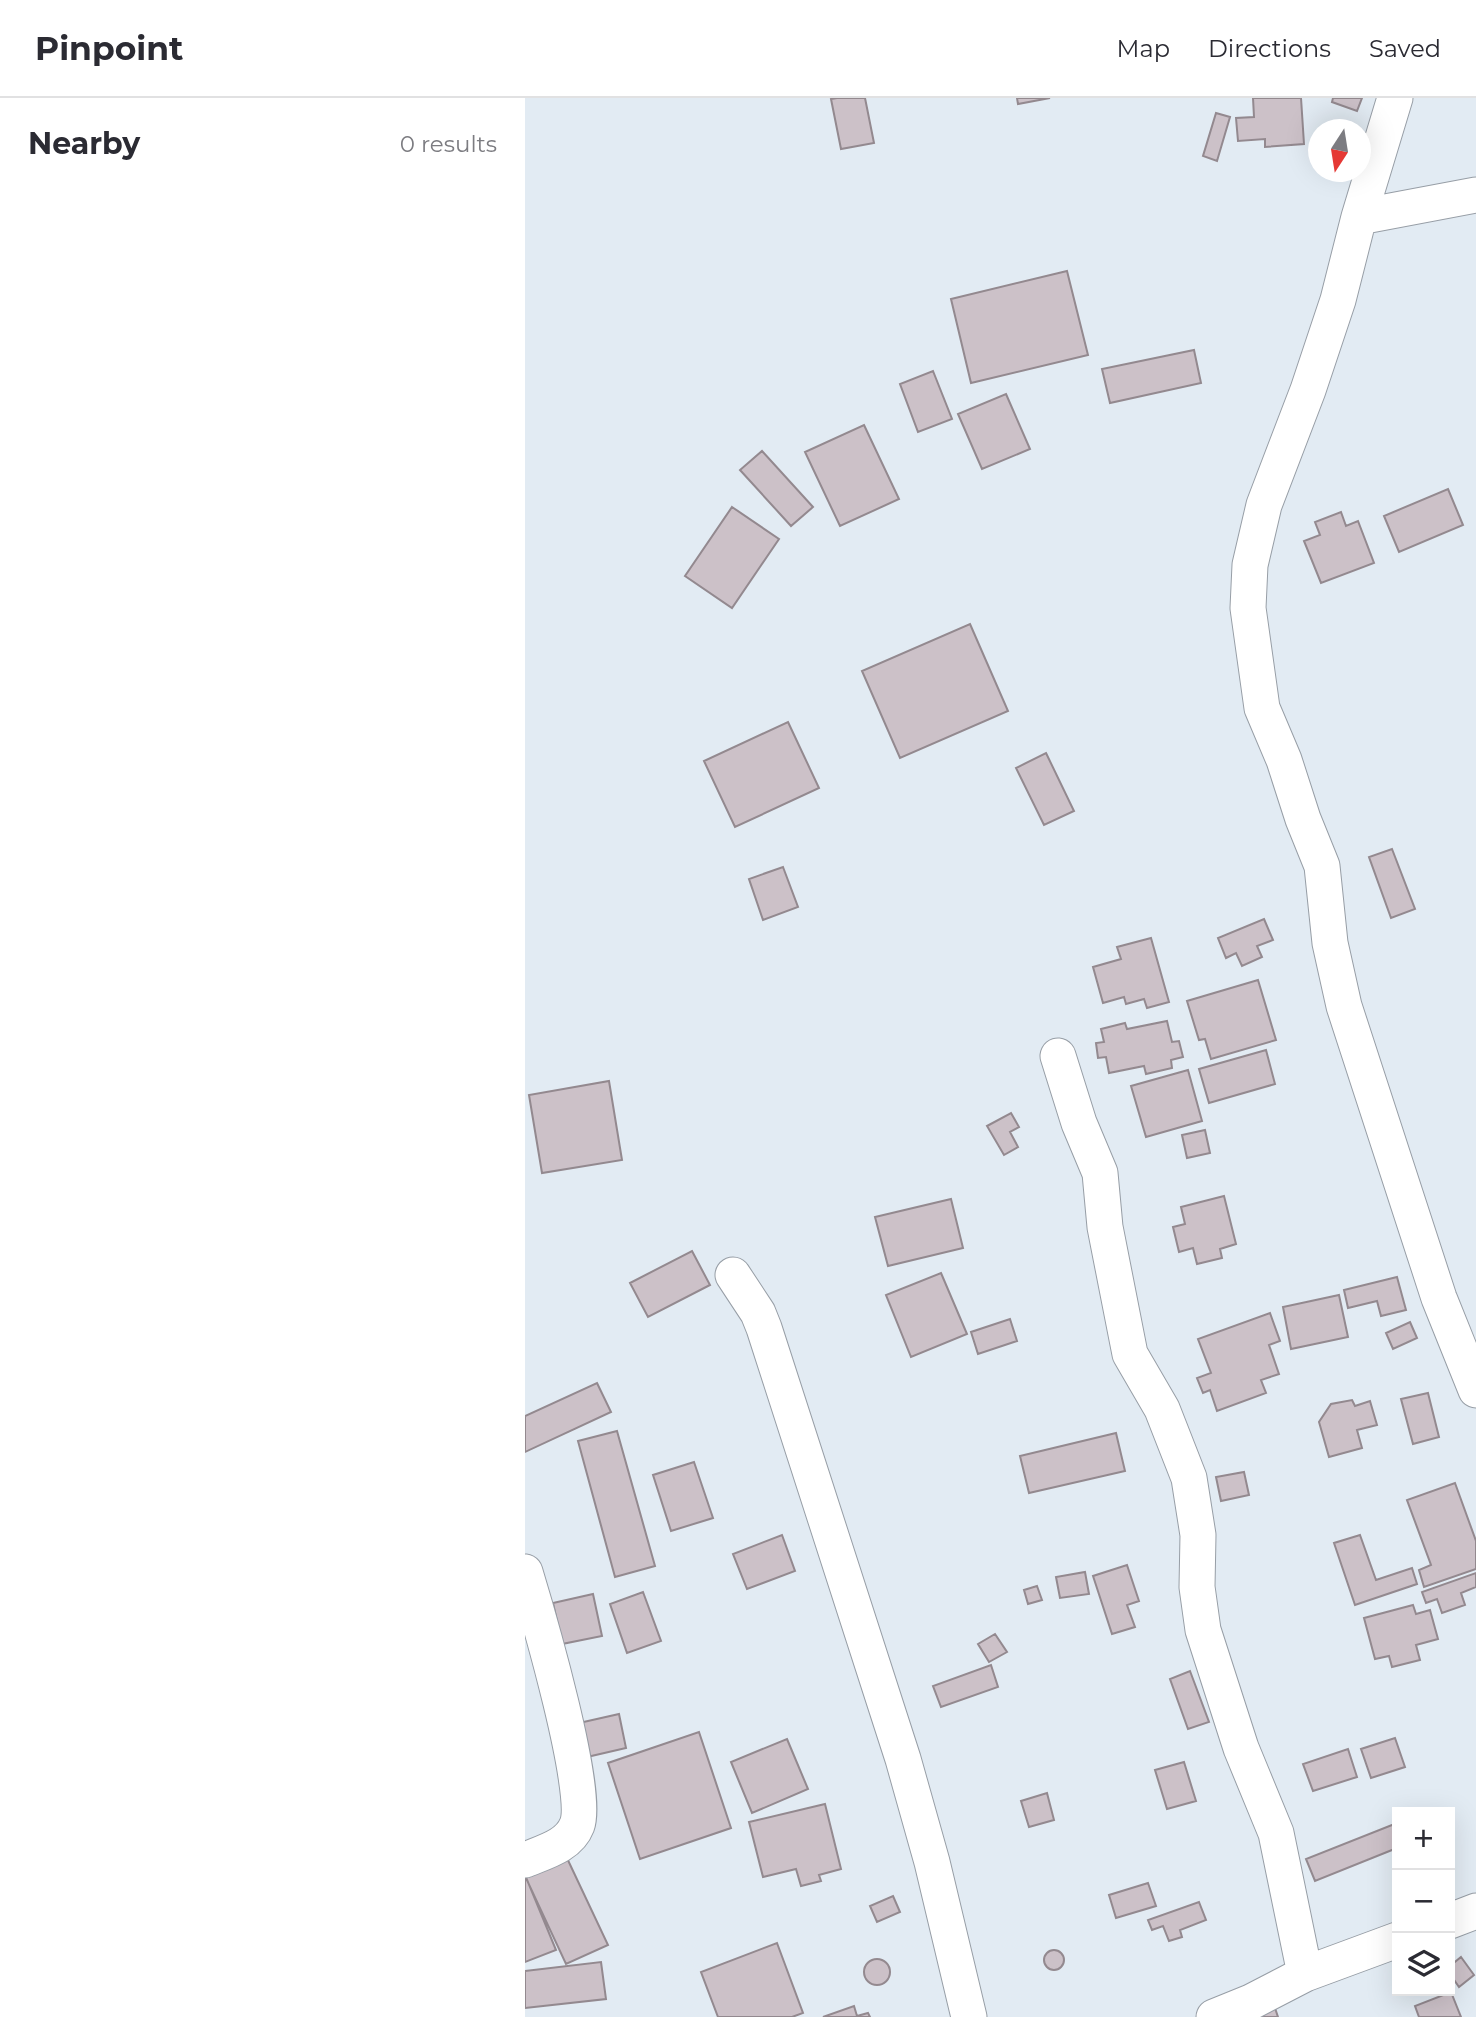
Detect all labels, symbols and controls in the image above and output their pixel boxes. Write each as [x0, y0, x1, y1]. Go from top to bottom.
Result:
text: Pinpoint [35, 28, 183, 68]
text: Map [1117, 34, 1170, 63]
text: Directions [1208, 34, 1331, 63]
text: Saved [1369, 34, 1441, 63]
north arrow [1308, 119, 1371, 182]
text: Nearby [28, 125, 140, 162]
text: 0 results [400, 130, 497, 158]
map controls [1392, 1807, 1455, 1996]
button: + [1392, 1807, 1455, 1870]
button: − [1392, 1870, 1455, 1933]
button: layers [1392, 1933, 1455, 1996]

